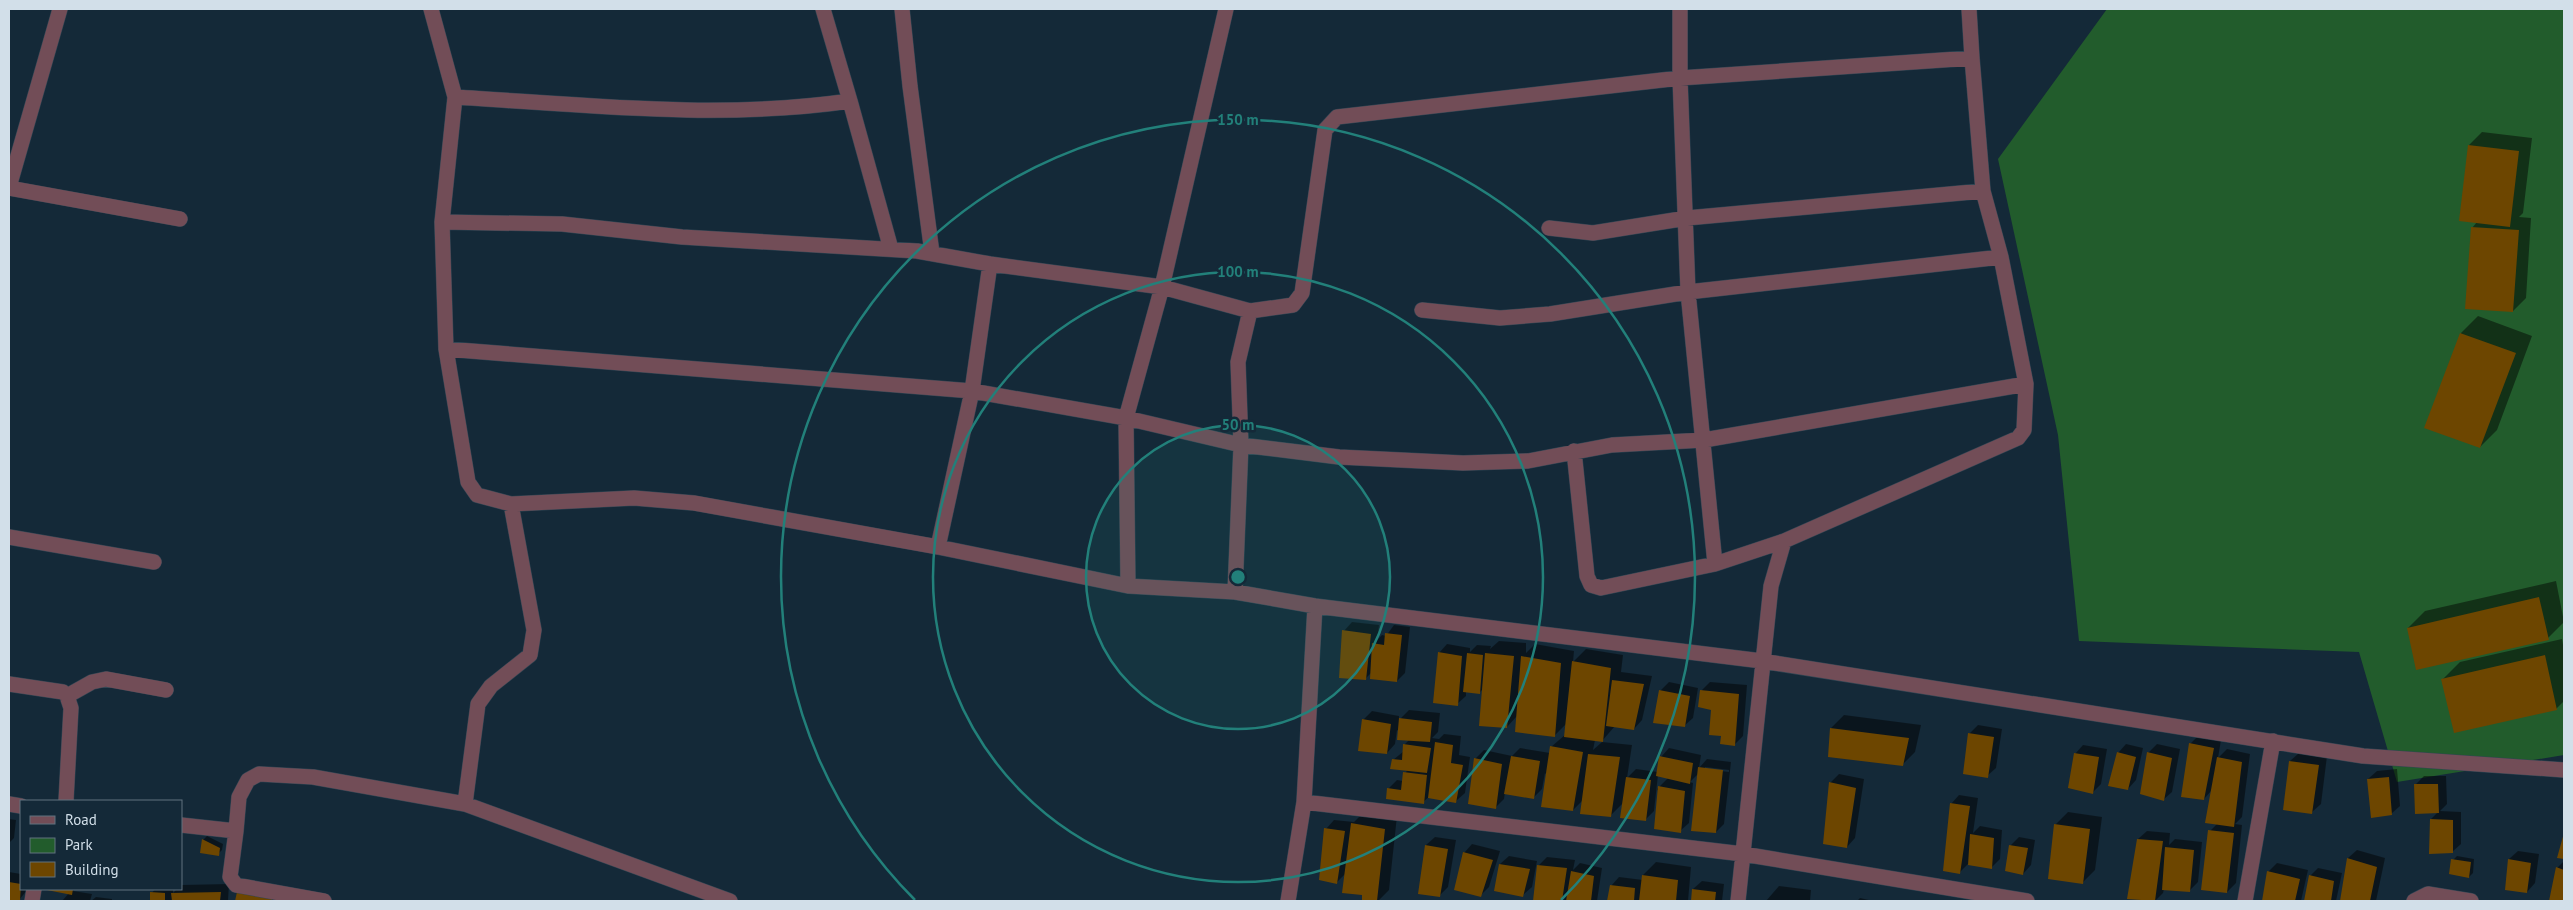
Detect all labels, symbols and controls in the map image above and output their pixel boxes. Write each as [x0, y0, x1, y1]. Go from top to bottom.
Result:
text: 150 m [1217, 110, 1259, 129]
text: 100 m [1217, 262, 1259, 281]
text: 50 m [1222, 415, 1254, 434]
centre of rings [1229, 568, 1247, 586]
legend [20, 800, 182, 890]
text: Road [65, 810, 97, 829]
text: Park [65, 835, 93, 854]
text: Building [65, 860, 119, 879]

